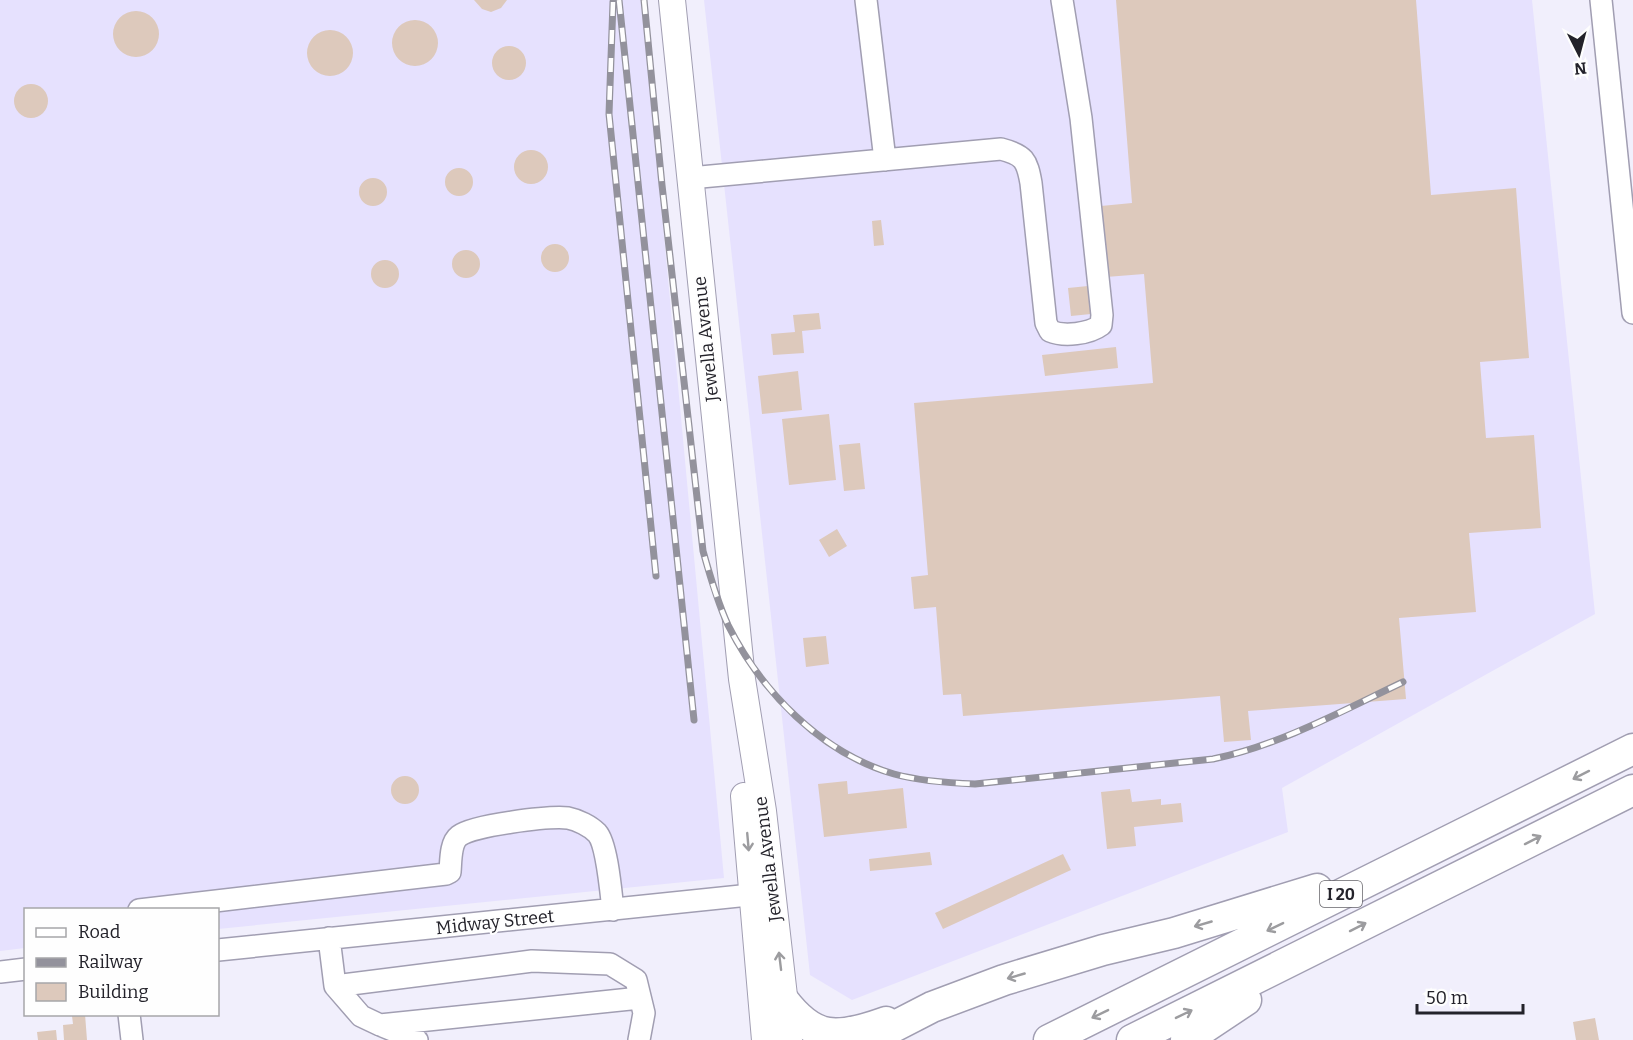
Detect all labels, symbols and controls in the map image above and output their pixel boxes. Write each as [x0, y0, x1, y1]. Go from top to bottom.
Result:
north arrow [1549, 24, 1609, 84]
text: N [1573, 58, 1588, 79]
street label: Jewella Avenue [688, 275, 724, 404]
one-way arrow [1572, 770, 1590, 781]
street label: Jewella Avenue [749, 795, 787, 924]
one-way arrow [743, 832, 754, 852]
one-way arrow [1524, 834, 1541, 846]
road number: I 20 [1320, 881, 1362, 907]
street label: Midway Street [435, 905, 556, 939]
legend [24, 908, 219, 1016]
one-way arrow [1194, 919, 1213, 930]
text: Road [78, 921, 121, 943]
one-way arrow [1349, 921, 1367, 932]
one-way arrow [1266, 922, 1284, 934]
text: Railway [78, 951, 143, 973]
one-way arrow [774, 952, 785, 971]
one-way arrow [1007, 971, 1026, 982]
scale bar [1417, 977, 1524, 1015]
text: Building [78, 981, 149, 1003]
text: 50 m [1426, 987, 1468, 1009]
one-way arrow [1175, 1008, 1192, 1020]
one-way arrow [1091, 1009, 1109, 1021]

